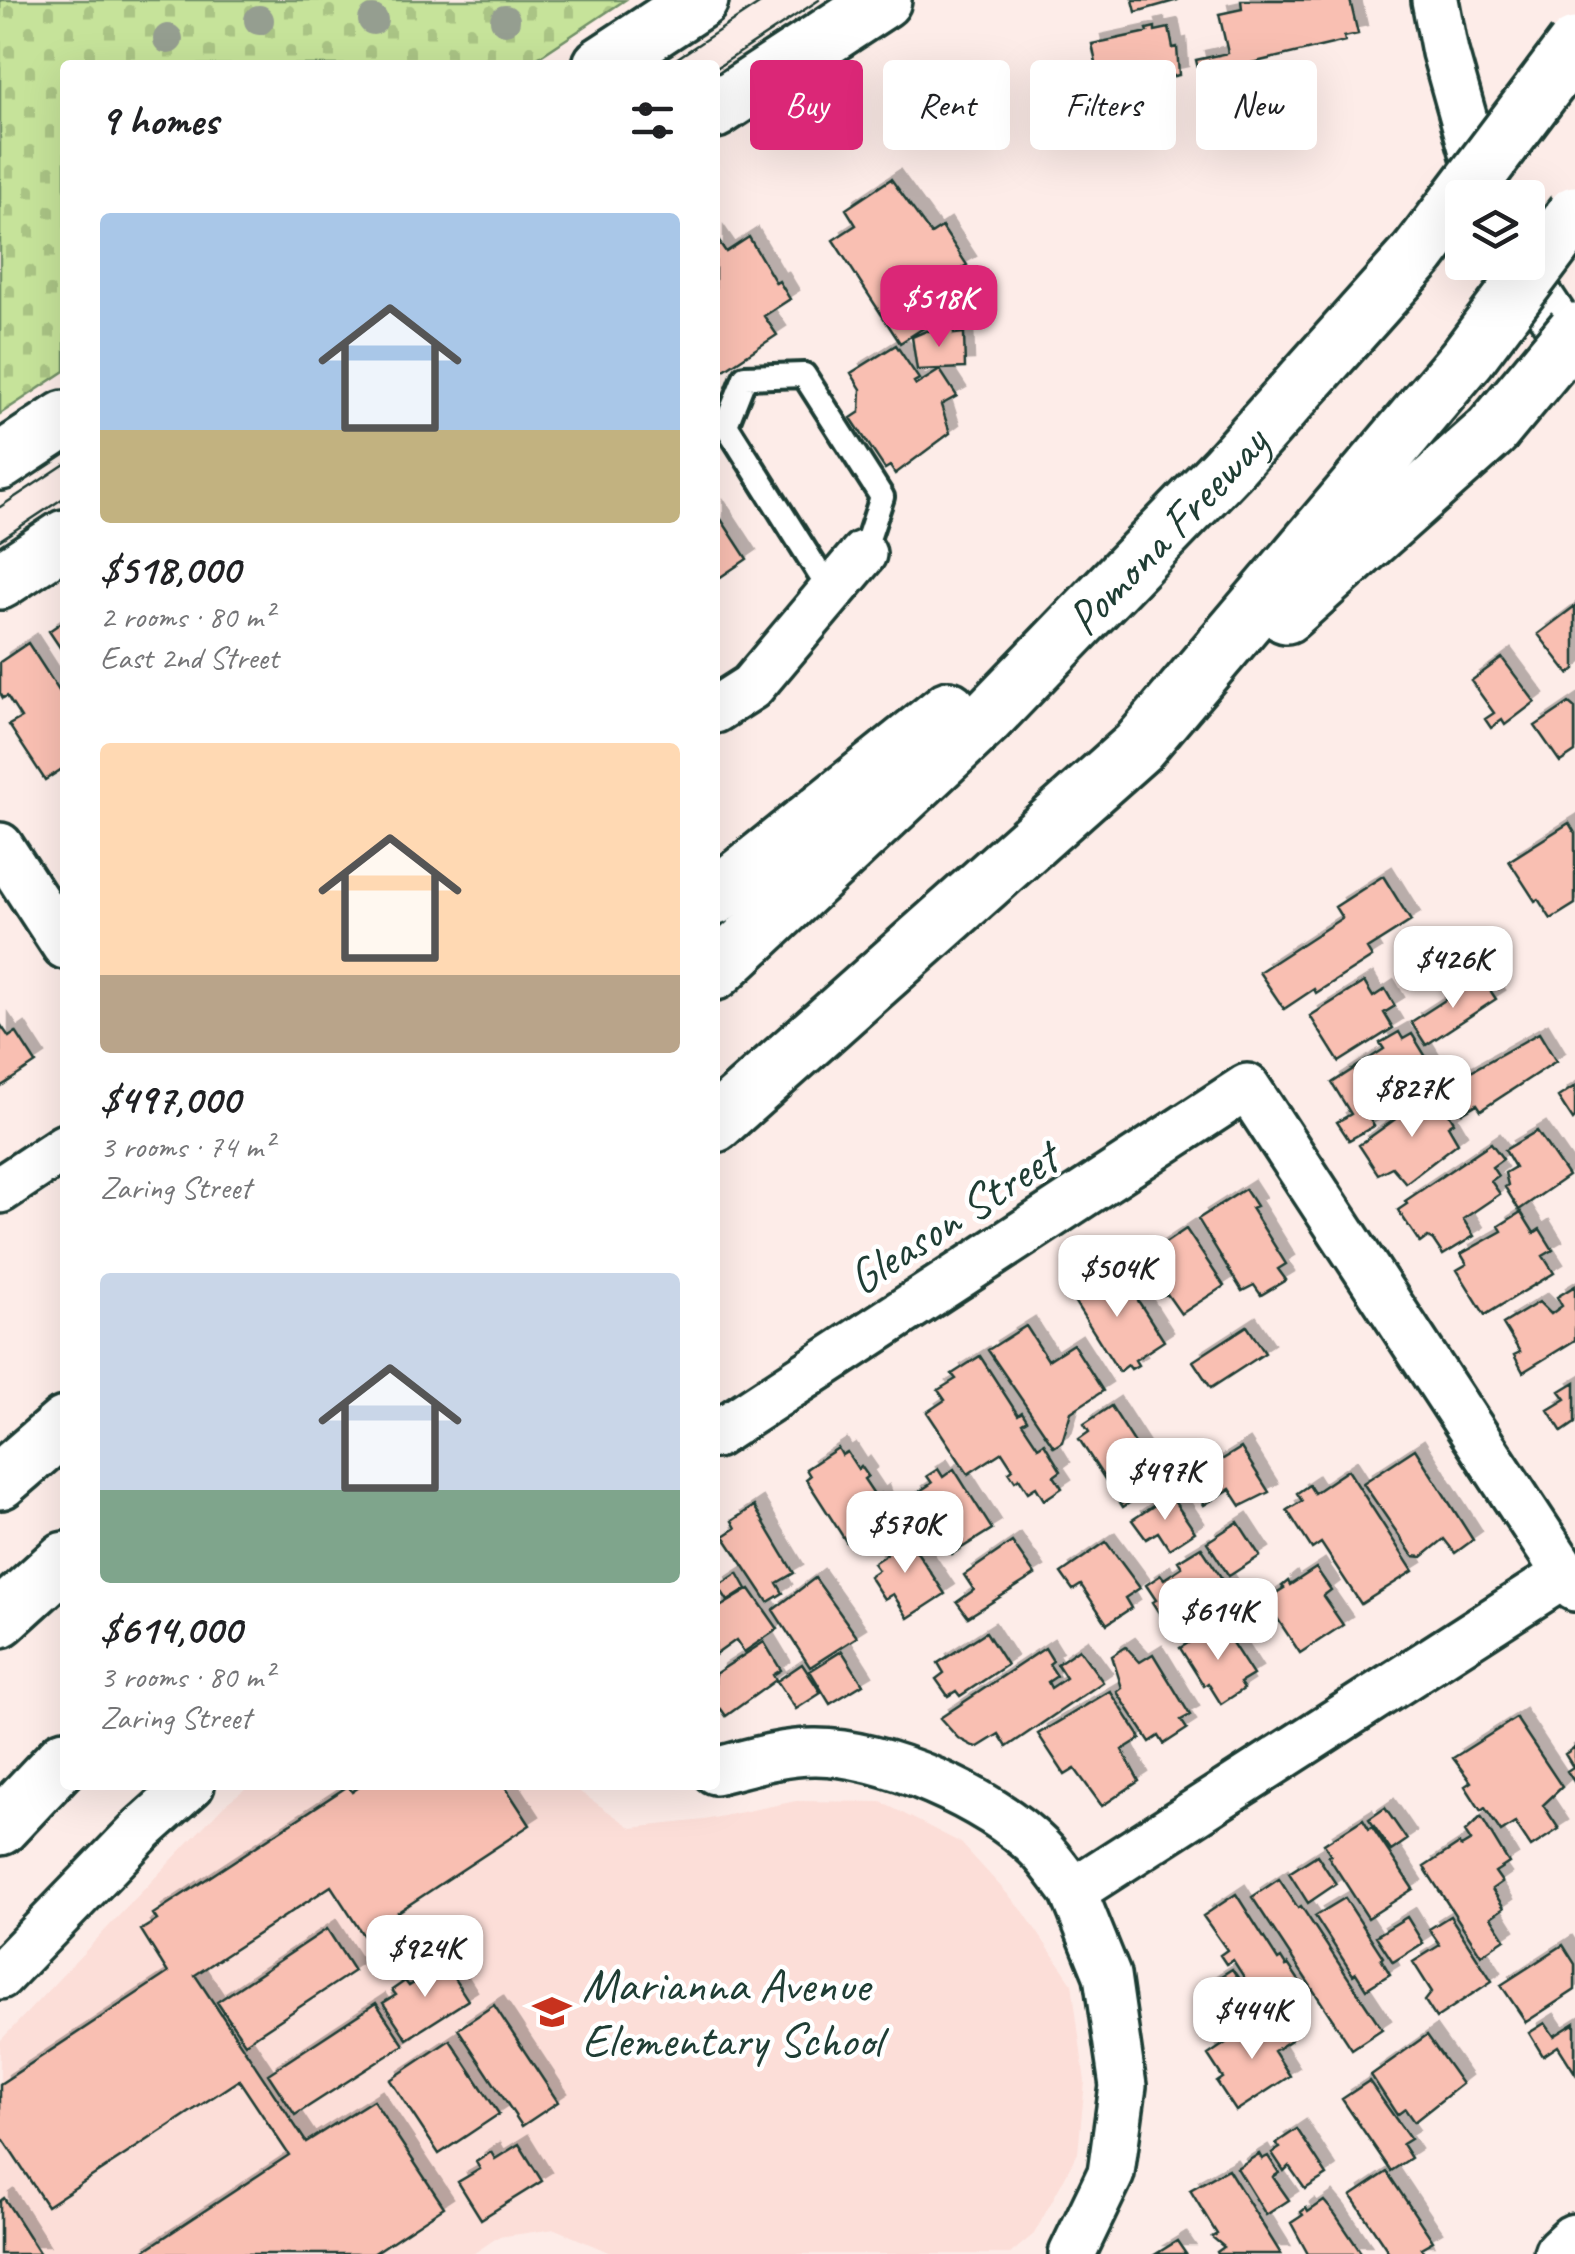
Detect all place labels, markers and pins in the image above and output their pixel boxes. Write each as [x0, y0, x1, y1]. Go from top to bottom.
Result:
pin: $518K [869, 265, 1009, 350]
pin: $426K [1383, 926, 1523, 1011]
pin: $827K [1342, 1055, 1482, 1140]
pin: $504K [1047, 1235, 1187, 1320]
pin: $497K [1095, 1438, 1235, 1523]
pin: $570K [835, 1491, 975, 1576]
pin: $614K [1148, 1578, 1288, 1663]
pin: $924K [355, 1915, 495, 2000]
place label: Marianna Avenue Elementary School [582, 1955, 890, 2070]
pin: $444K [1182, 1977, 1322, 2062]
school or university icon: Marianna Avenue Elementary School [531, 1991, 573, 2033]

